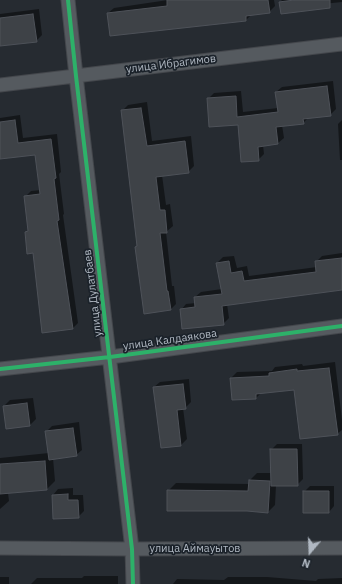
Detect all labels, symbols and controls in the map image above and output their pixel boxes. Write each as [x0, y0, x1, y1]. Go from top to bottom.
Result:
street label: улица Ибрагимов [125, 52, 217, 76]
street label: улица Дулатбаев [81, 249, 105, 337]
street label: улица Калдаякова [122, 327, 218, 353]
north arrow [290, 532, 330, 572]
street label: улица Аймауытов [150, 542, 240, 556]
text: N [300, 555, 312, 571]

